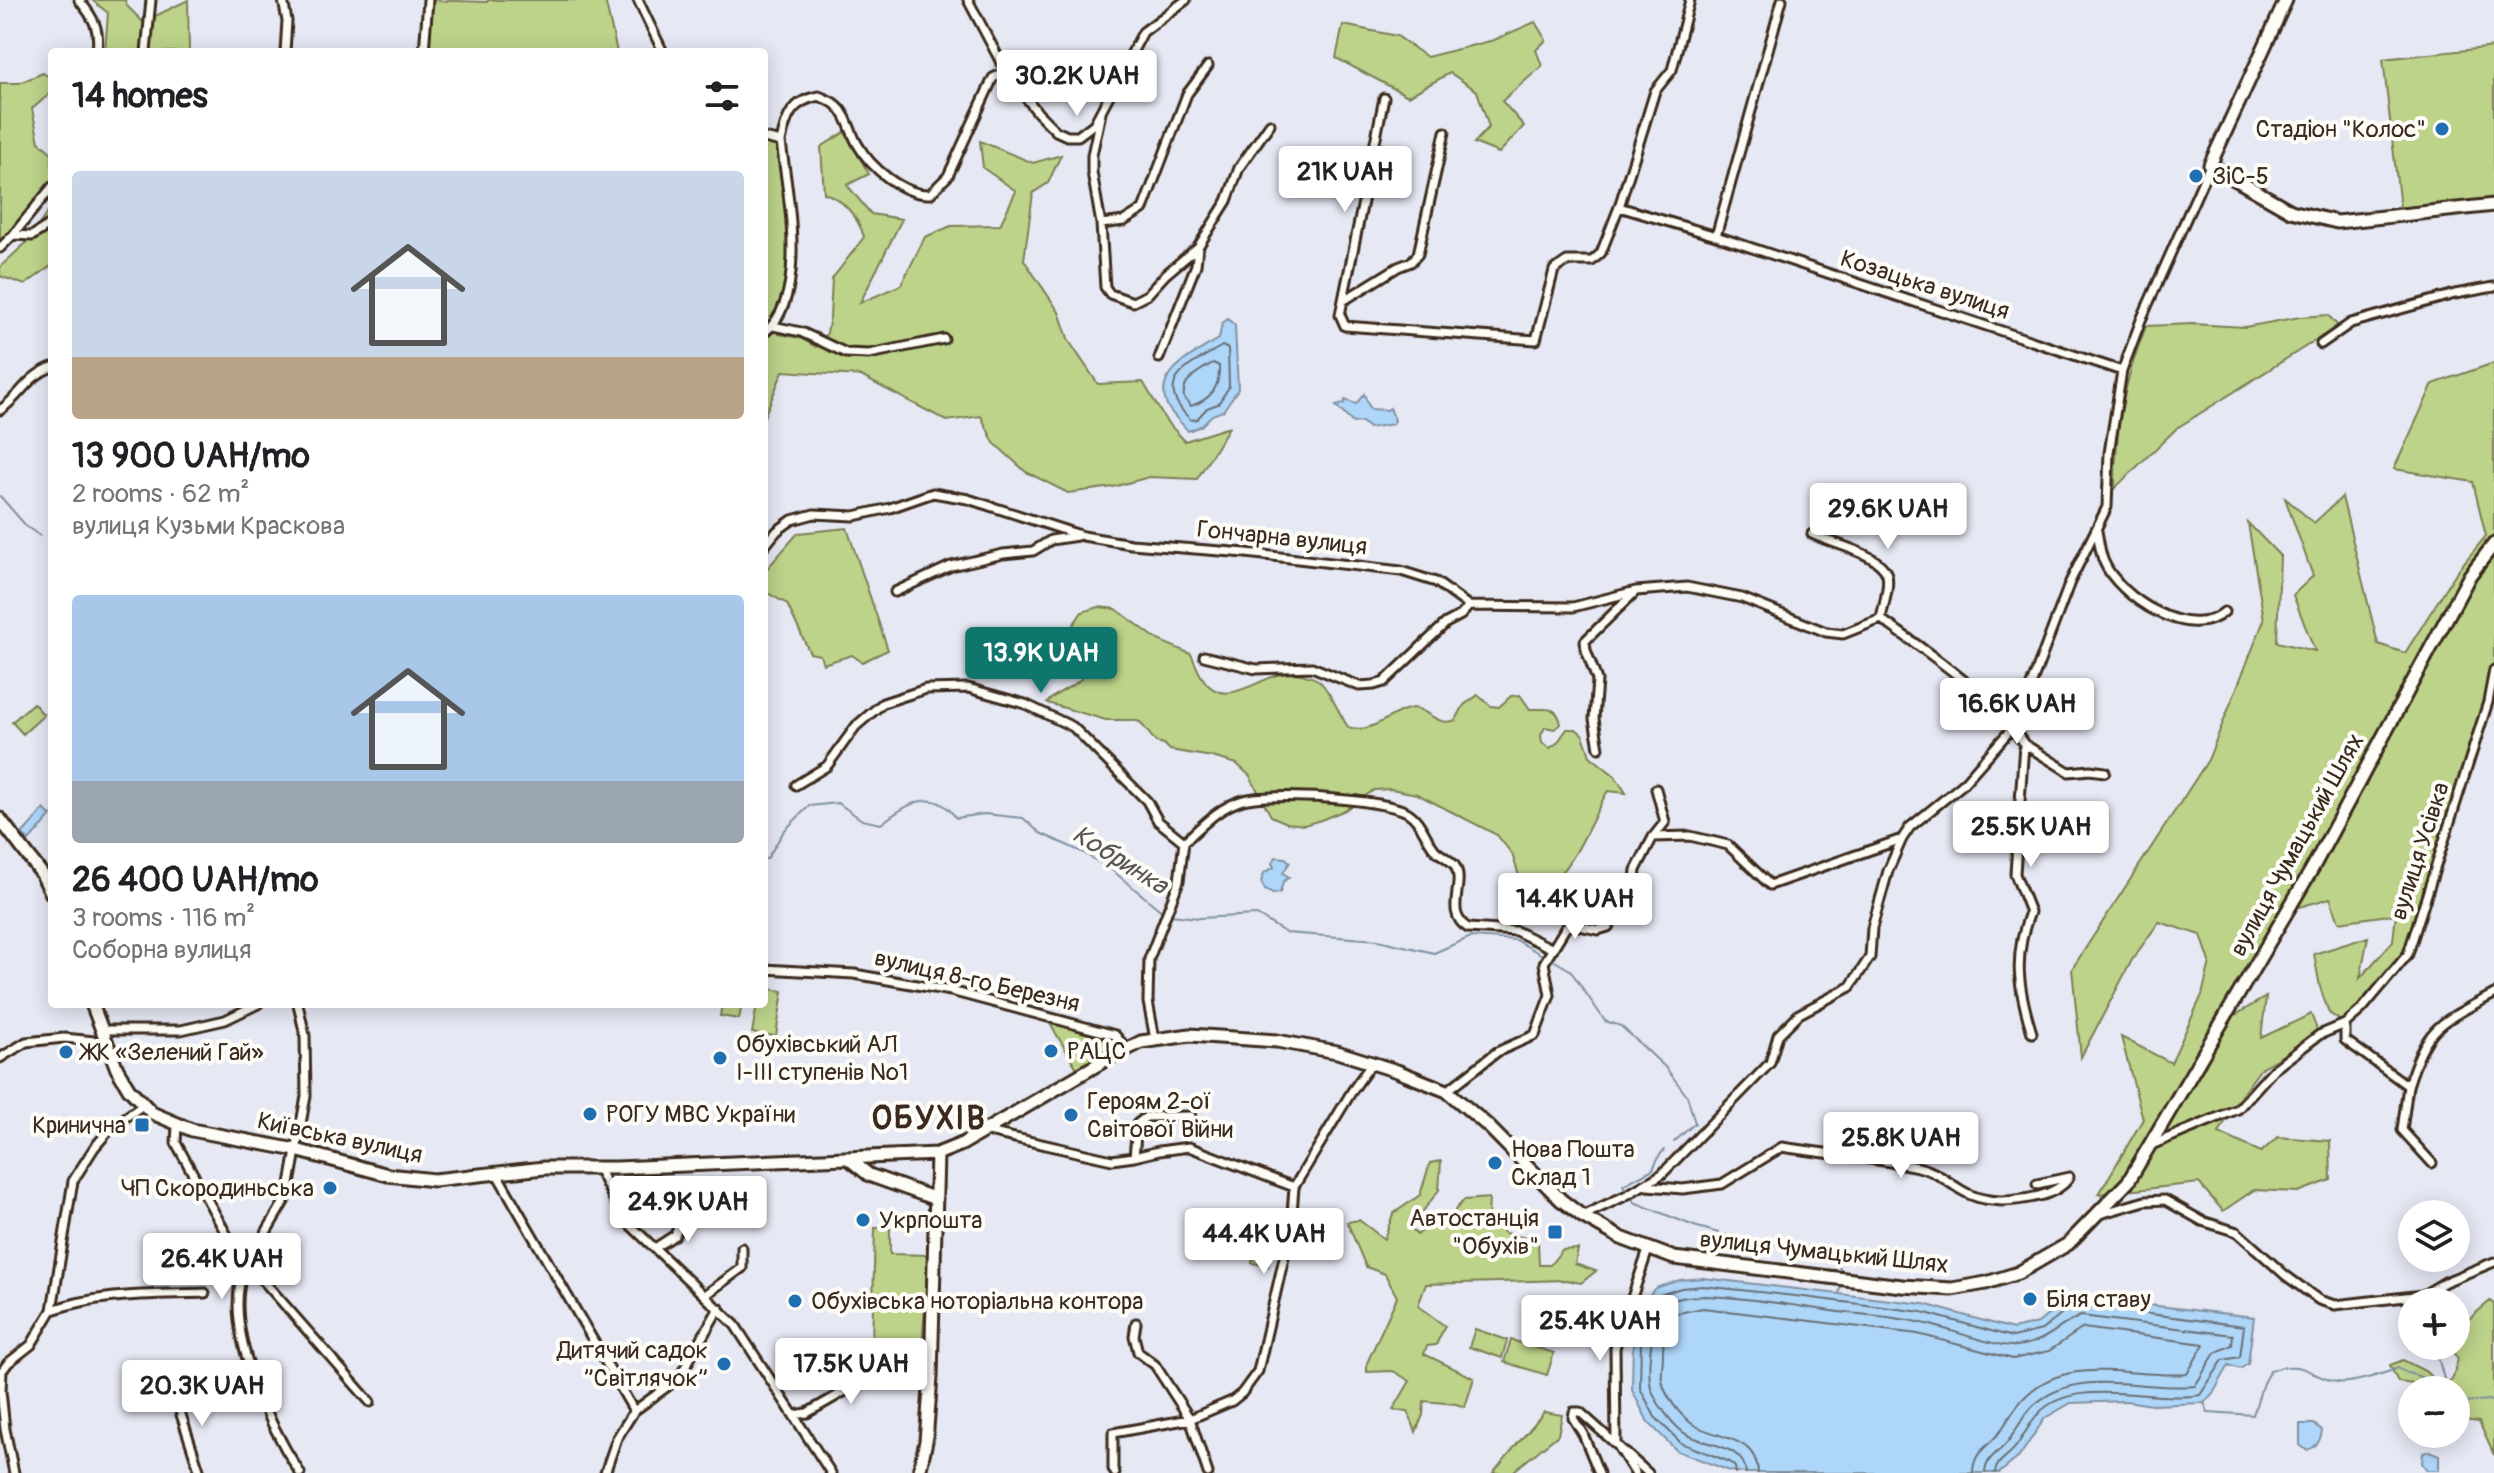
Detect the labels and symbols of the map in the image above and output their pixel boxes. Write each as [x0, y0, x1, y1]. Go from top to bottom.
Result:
pin: 30.2K UAH [985, 50, 1169, 118]
place label: Стадіон "Колос" [2255, 115, 2426, 144]
marker: Стадіон "Колос" [2433, 120, 2451, 138]
pin: 21K UAH [1271, 146, 1419, 214]
place label: ЗіС-5 [2212, 162, 2269, 191]
marker: ЗіС-5 [2187, 167, 2205, 185]
street label: Козацька вулиця [1837, 244, 2013, 326]
pin: 29.6K UAH [1796, 483, 1980, 551]
street label: Гончарна вулиця [1195, 515, 1369, 561]
pin: 13.9K UAH [949, 627, 1133, 695]
pin: 16.6K UAH [1925, 678, 2109, 746]
street label: вулиця Чумацький Шлях [2224, 729, 2370, 961]
street label: вулиця Усівка [2384, 778, 2456, 924]
pin: 25.5K UAH [1939, 801, 2123, 869]
water label: Кобринка [1067, 818, 1175, 903]
pin: 14.4K UAH [1483, 873, 1667, 941]
street label: вулиця 8-го Березня [872, 943, 1082, 1019]
place label: Обухівський АЛ І-ІІІ ступенів №1 [736, 1030, 908, 1087]
place label: РАЦС [1067, 1037, 1126, 1066]
place label: ЖК «Зелений Гай» [78, 1038, 264, 1067]
marker: РАЦС [1042, 1042, 1060, 1060]
marker: ЖК «Зелений Гай» [57, 1043, 75, 1061]
marker: Обухівський АЛ І-ІІІ ступенів №1 [711, 1049, 729, 1067]
place label: Героям 2-ої Світової Війни [1087, 1087, 1233, 1144]
district label: ОБУХІВ [871, 1099, 987, 1139]
place label: РОГУ МВС України [606, 1100, 796, 1129]
marker: РОГУ МВС України [581, 1105, 599, 1123]
street label: Київська вулиця [255, 1106, 425, 1170]
marker: Героям 2-ої Світової Війни [1062, 1106, 1080, 1124]
place label: Кринична [32, 1111, 126, 1140]
pin: 25.8K UAH [1809, 1112, 1993, 1180]
marker: Кринична [133, 1116, 151, 1134]
place label: Нова Пошта Склад 1 [1511, 1135, 1635, 1192]
marker: Нова Пошта Склад 1 [1486, 1154, 1504, 1172]
place label: ЧП Скородиньська [121, 1174, 314, 1203]
pin: 24.9K UAH [596, 1176, 780, 1244]
marker: ЧП Скородиньська [321, 1179, 339, 1197]
place label: Автостанція "Обухів" [1409, 1204, 1539, 1261]
place label: Укрпошта [879, 1206, 982, 1235]
pin: 44.4K UAH [1172, 1208, 1356, 1276]
marker: Укрпошта [854, 1211, 872, 1229]
marker: Автостанція "Обухів" [1546, 1223, 1564, 1241]
street label: вулиця Чумацький Шлях [1698, 1225, 1950, 1279]
pin: 26.4K UAH [130, 1233, 314, 1301]
place label: Біля ставу [2046, 1285, 2151, 1314]
place label: Обухівська ноторіальна контора [811, 1287, 1144, 1316]
marker: Біля ставу [2021, 1290, 2039, 1308]
marker: Обухівська ноторіальна контора [786, 1292, 804, 1310]
pin: 25.4K UAH [1508, 1295, 1692, 1363]
place label: Дитячий садок ”Світлячок” [556, 1336, 708, 1393]
pin: 17.5K UAH [759, 1338, 943, 1406]
marker: Дитячий садок ”Світлячок” [715, 1355, 733, 1373]
pin: 20.3K UAH [110, 1360, 294, 1428]

